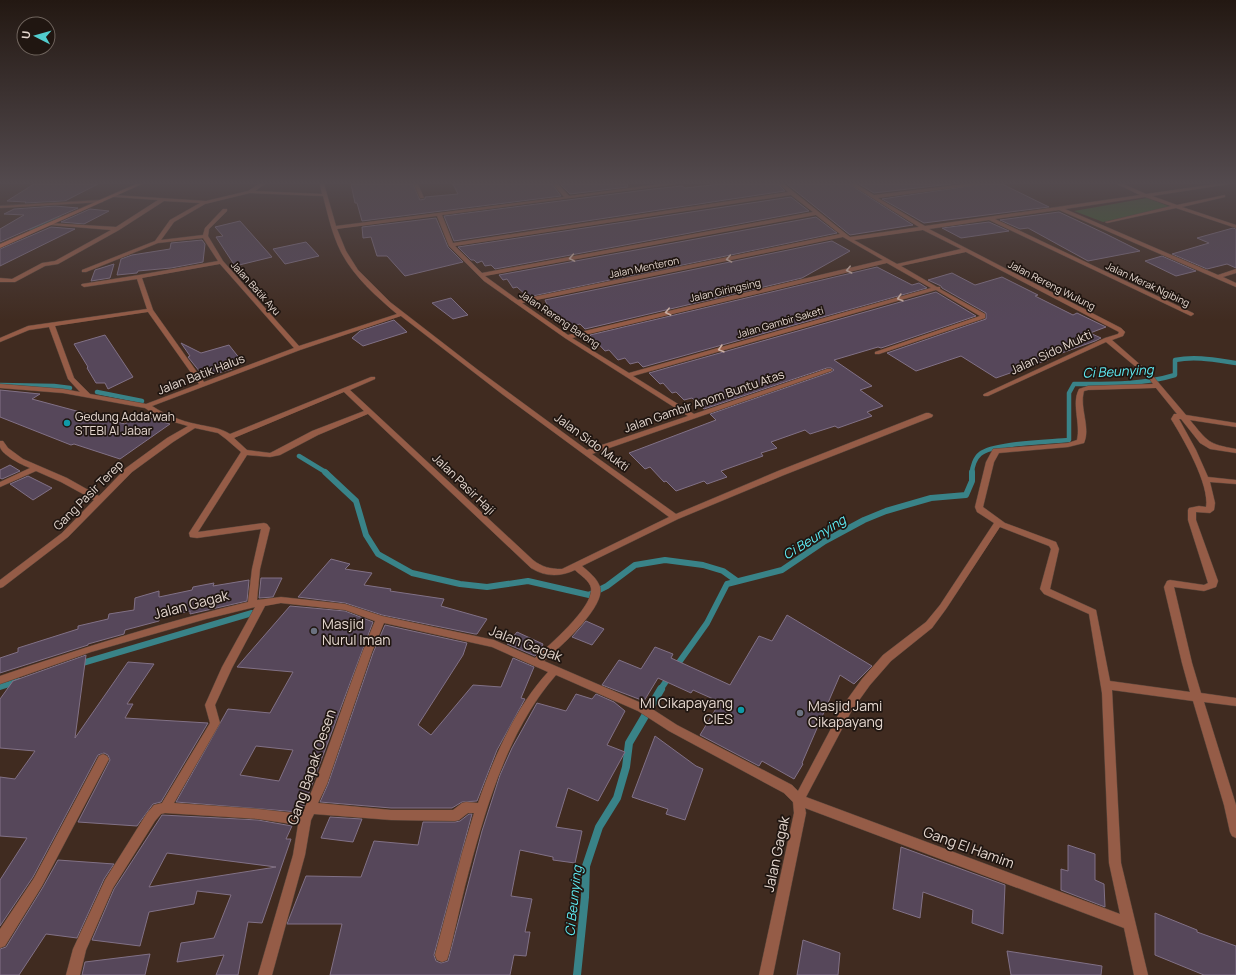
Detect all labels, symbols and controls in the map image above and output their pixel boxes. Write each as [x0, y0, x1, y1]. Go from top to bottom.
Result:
north arrow [16, 16, 56, 56]
text: U [18, 30, 33, 40]
street label: Jalan Menteron [608, 253, 680, 281]
one-way arrow [569, 254, 575, 262]
one-way arrow [725, 254, 732, 262]
street label: Jalan Rereng Wulung [1006, 257, 1098, 313]
street label: Jalan Batik Ayu [228, 258, 284, 318]
street label: Jalan Merak Ngibing [1104, 258, 1192, 310]
one-way arrow [846, 265, 852, 273]
street label: Jalan Giringsing [688, 275, 762, 305]
street label: Jalan Rereng Barong [517, 287, 603, 351]
one-way arrow [897, 293, 904, 302]
street label: Jalan Gambir Saketi [735, 303, 825, 341]
one-way arrow [665, 308, 671, 316]
street label: Jalan Sido Mukti [1007, 326, 1095, 378]
one-way arrow [718, 344, 725, 353]
street label: Jalan Batik Halus [155, 350, 247, 398]
water label: Ci Beunying [1082, 360, 1155, 382]
street label: Jalan Gambir Anom Buntu Atas [622, 366, 786, 436]
place label: Gedung Adda'wah STEBI Al Jabar [75, 408, 175, 439]
street label: Jalan Sido Mukti [551, 409, 633, 475]
marker: Gedung Adda'wah STEBI Al Jabar [62, 418, 72, 428]
street label: Jalan Pasir Haji [429, 450, 499, 518]
street label: Gang Pasir Terep [49, 456, 127, 534]
water label: Ci Beunying [779, 510, 850, 563]
street label: Jalan Gagak [151, 585, 232, 623]
place label: Masjid Nurul Iman [322, 614, 391, 649]
street label: Jalan Gagak [487, 620, 566, 666]
marker: Masjid Nurul Iman [309, 626, 319, 636]
place label: MI Cikapayang CIES [640, 693, 733, 728]
place label: Masjid Jami Cikapayang [808, 696, 883, 731]
marker: MI Cikapayang CIES [736, 705, 746, 715]
street label: Gang Bapak Oesen [282, 707, 340, 827]
marker: Masjid Jami Cikapayang [795, 708, 805, 718]
street label: Jalan Gagak [759, 813, 794, 894]
street label: Gang El Hamim [921, 822, 1017, 872]
water label: Ci Beunying [560, 863, 586, 937]

